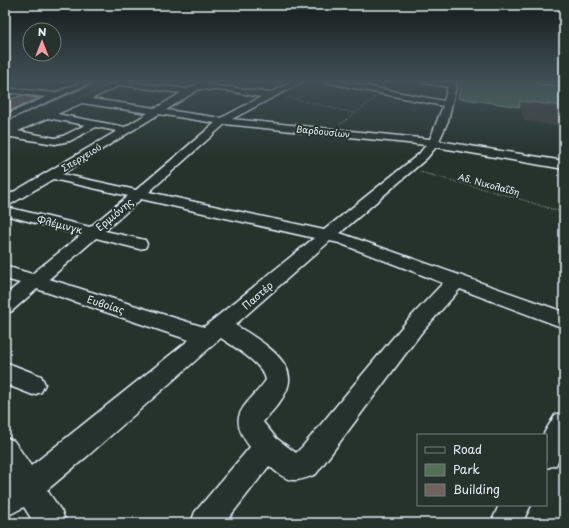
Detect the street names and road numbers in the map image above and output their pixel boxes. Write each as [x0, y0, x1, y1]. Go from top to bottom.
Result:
street label: Βαρδουσίων [295, 121, 351, 141]
street label: Σπερχειού [58, 140, 104, 174]
street label: Αδ. Νικολαΐδη [457, 169, 522, 199]
street label: Ερμιόνης [92, 194, 136, 234]
street label: Φλέμινγκ [36, 211, 85, 237]
street label: Παστέρ [238, 277, 276, 313]
street label: Ευβοίας [85, 291, 127, 317]

